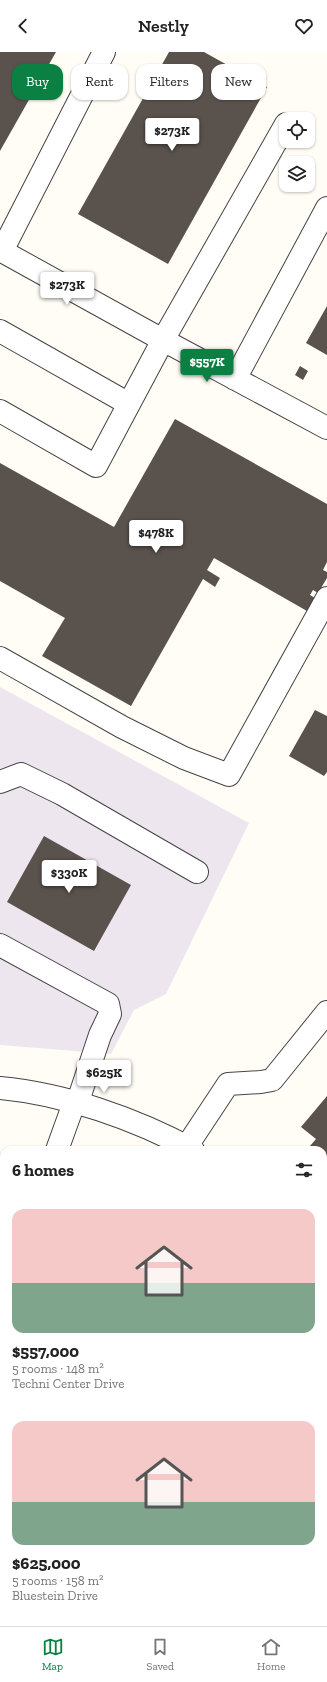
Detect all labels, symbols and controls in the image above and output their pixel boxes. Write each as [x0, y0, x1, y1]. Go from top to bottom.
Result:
icon: back [12, 15, 34, 37]
text: Nestly [138, 15, 189, 37]
icon: heart [293, 15, 315, 37]
chip: Buy [12, 64, 63, 100]
chip: Rent [71, 64, 128, 100]
chip: Filters [136, 64, 203, 100]
chip: New [211, 64, 266, 100]
map controls [279, 112, 315, 192]
button: locate [279, 112, 315, 148]
pin: $273K [144, 118, 200, 152]
text: $273K [154, 123, 190, 138]
button: layers [279, 156, 315, 192]
pin: $273K [39, 272, 95, 306]
text: $273K [49, 277, 85, 292]
pin: $557K [179, 349, 235, 383]
text: $557K [189, 354, 225, 369]
pin: $478K [128, 520, 184, 554]
text: $478K [138, 525, 174, 540]
pin: $330K [41, 860, 97, 894]
text: $330K [51, 865, 87, 880]
pin: $625K [76, 1060, 132, 1094]
text: $625K [86, 1065, 122, 1080]
icon: filters [293, 1159, 315, 1181]
text: 6 homes [12, 1160, 74, 1180]
icon: home [128, 1235, 200, 1307]
text: $557,000 [12, 1341, 79, 1361]
text: 5 rooms · 148 m² [12, 1361, 104, 1376]
text: Techni Center Drive [12, 1376, 124, 1391]
icon: home [128, 1447, 200, 1519]
text: $625,000 [12, 1553, 81, 1573]
text: 5 rooms · 158 m² [12, 1573, 103, 1588]
text: Bluestein Drive [12, 1588, 98, 1603]
tab: Map [42, 1636, 64, 1673]
tab: Saved [147, 1636, 174, 1673]
tab: Home [257, 1636, 285, 1673]

